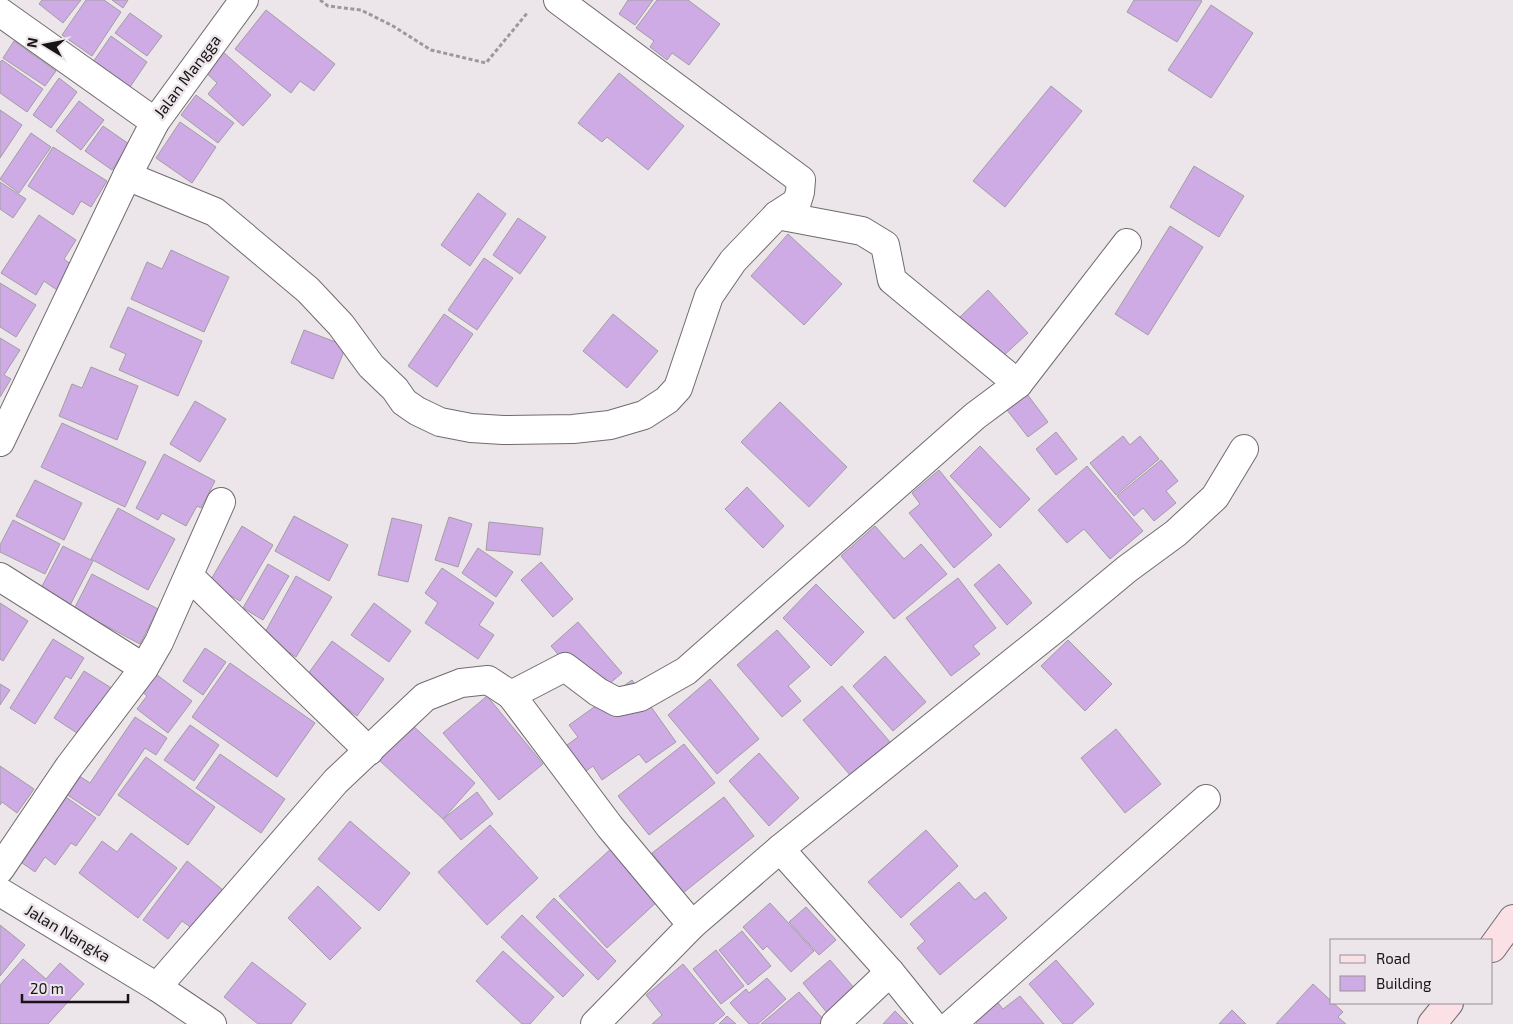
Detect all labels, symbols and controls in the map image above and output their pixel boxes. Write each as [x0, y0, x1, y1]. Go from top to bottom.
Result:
north arrow [20, 20, 70, 70]
street label: Jalan Mangga [149, 30, 224, 121]
text: N [22, 36, 41, 49]
street label: Jalan Nangka [22, 900, 114, 965]
legend [1330, 939, 1493, 1004]
text: Road [1376, 949, 1411, 967]
scale bar [22, 972, 129, 1004]
text: Building [1376, 974, 1432, 992]
text: 20 m [30, 979, 64, 997]

